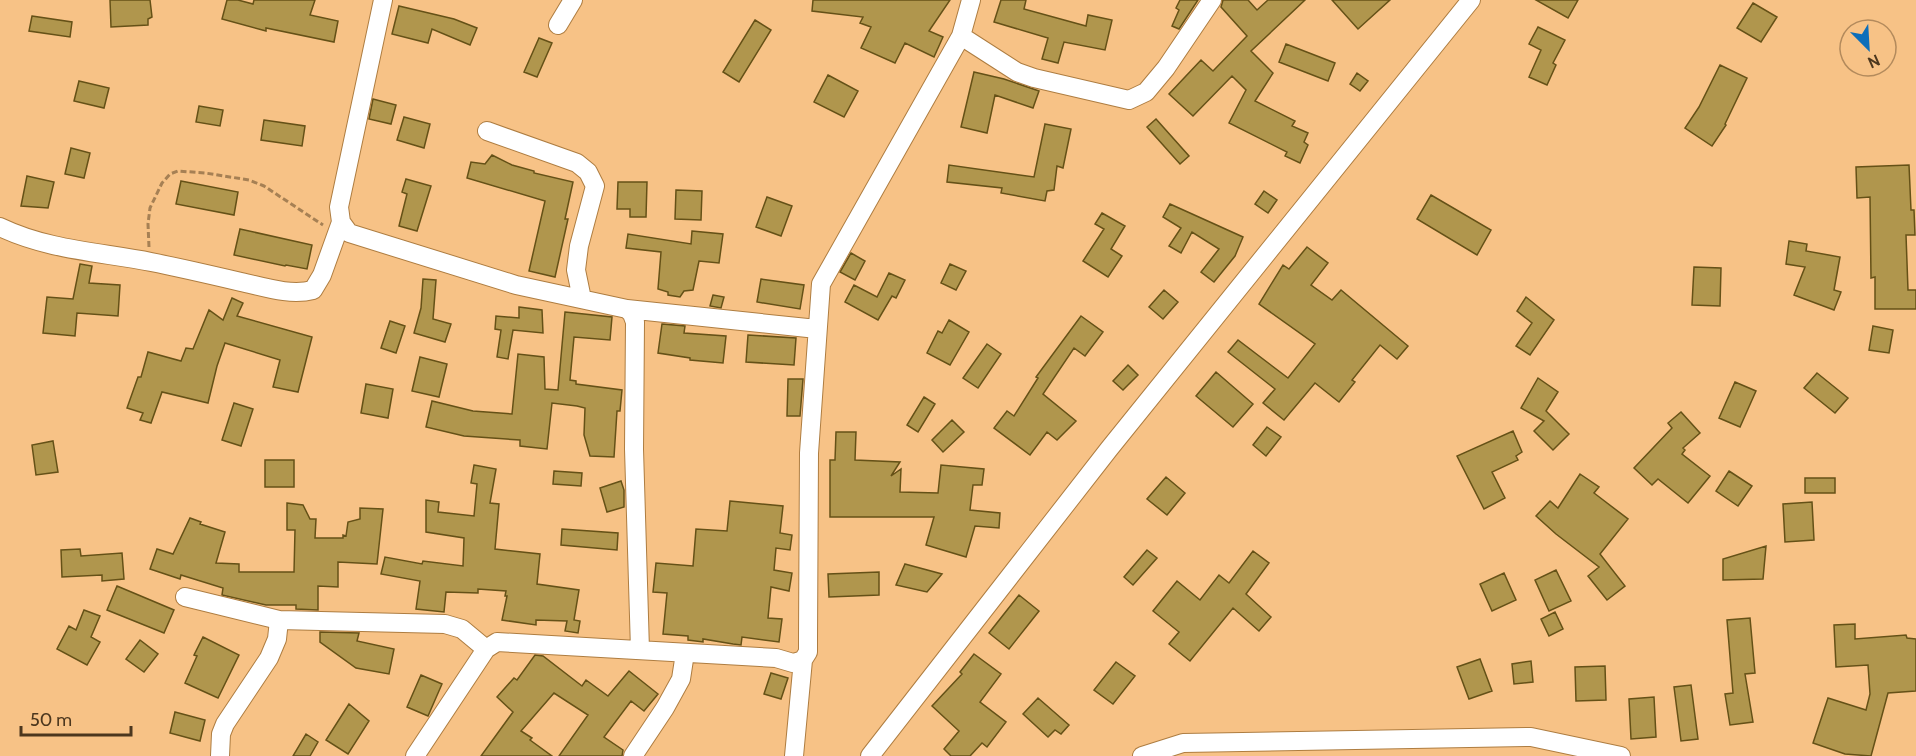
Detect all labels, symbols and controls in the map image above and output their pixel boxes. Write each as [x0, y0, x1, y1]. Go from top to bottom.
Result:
north arrow [1838, 18, 1898, 78]
text: N [1865, 50, 1883, 72]
scale bar [21, 699, 130, 737]
text: 50 m [30, 709, 72, 731]

